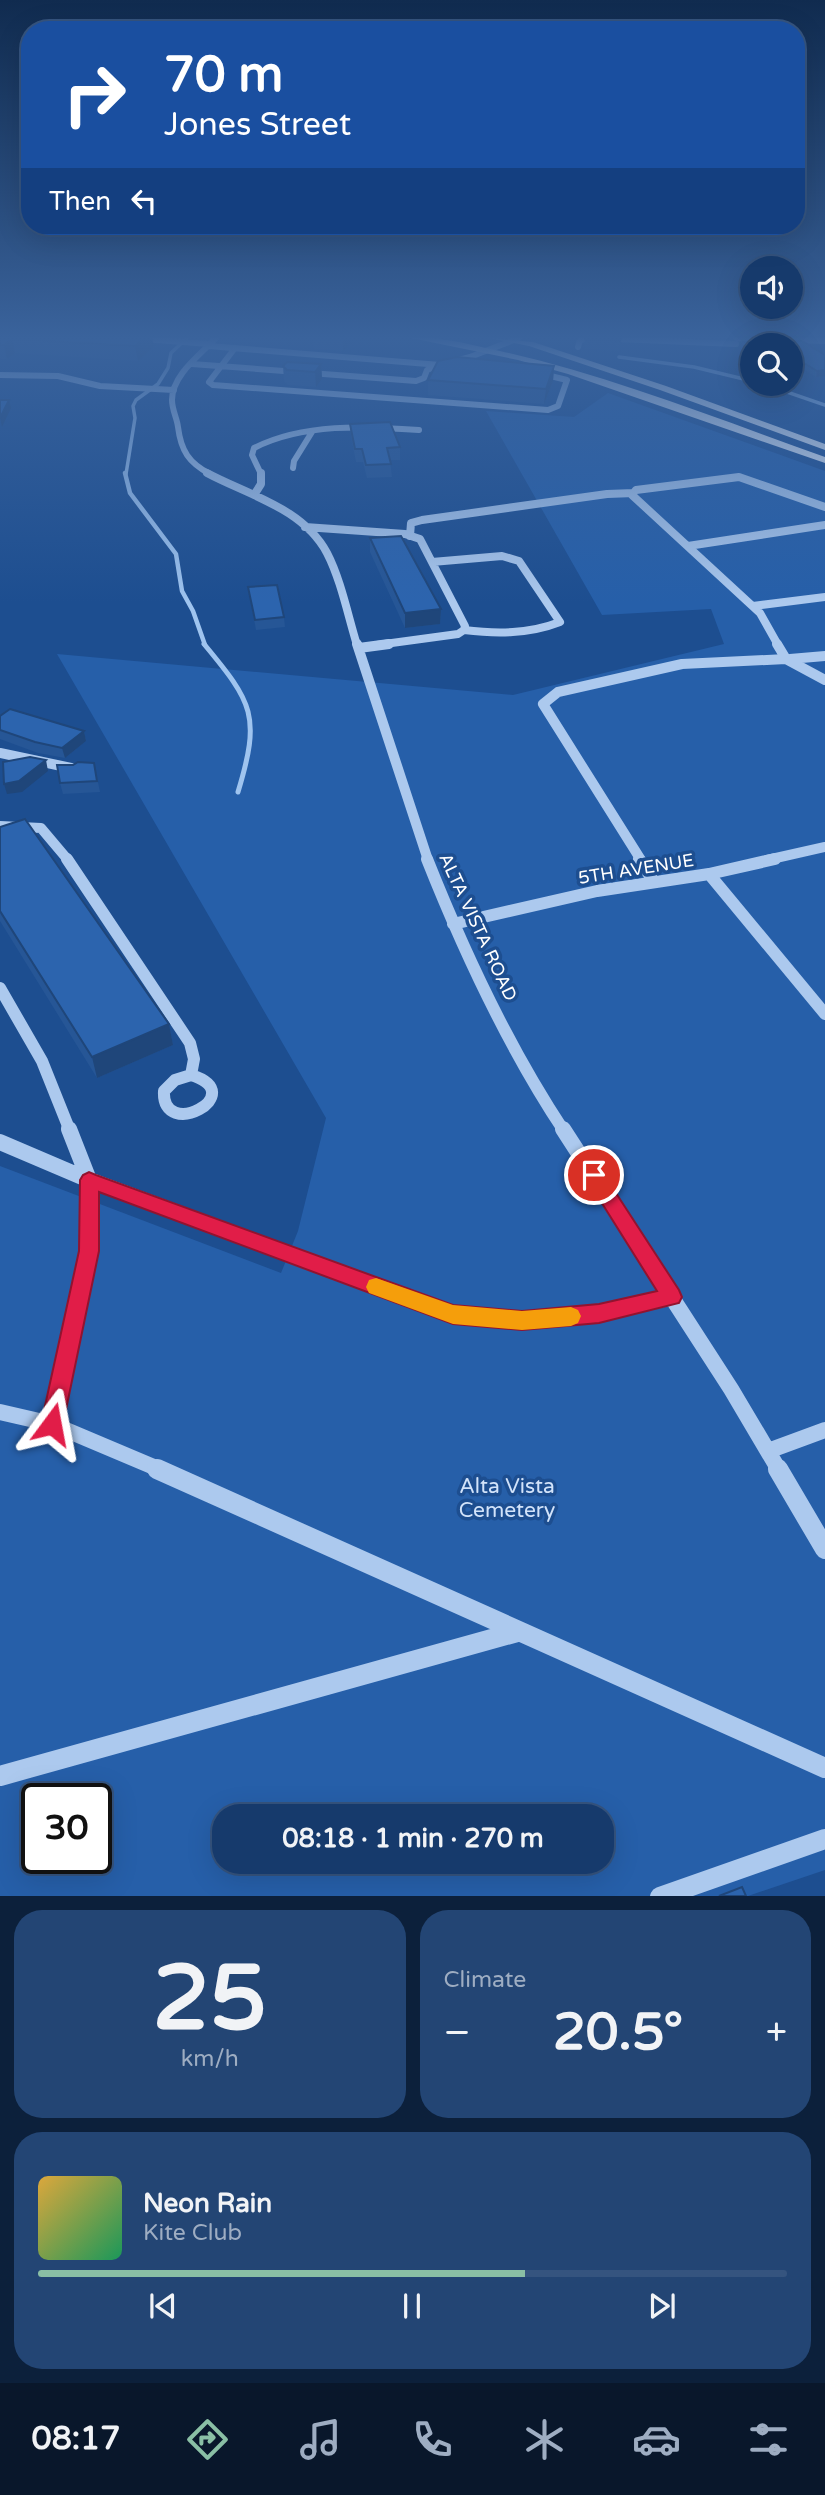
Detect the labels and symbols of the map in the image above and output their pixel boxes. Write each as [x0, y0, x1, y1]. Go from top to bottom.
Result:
street label: 5TH AVENUE [577, 849, 695, 889]
street label: ALTA VISTA ROAD [434, 850, 522, 1004]
pin [564, 1145, 624, 1205]
position arrow [15, 1387, 89, 1461]
park label: Alta Vista Cemetery [459, 1474, 555, 1523]
speed limit sign: 30 [21, 1783, 112, 1874]

